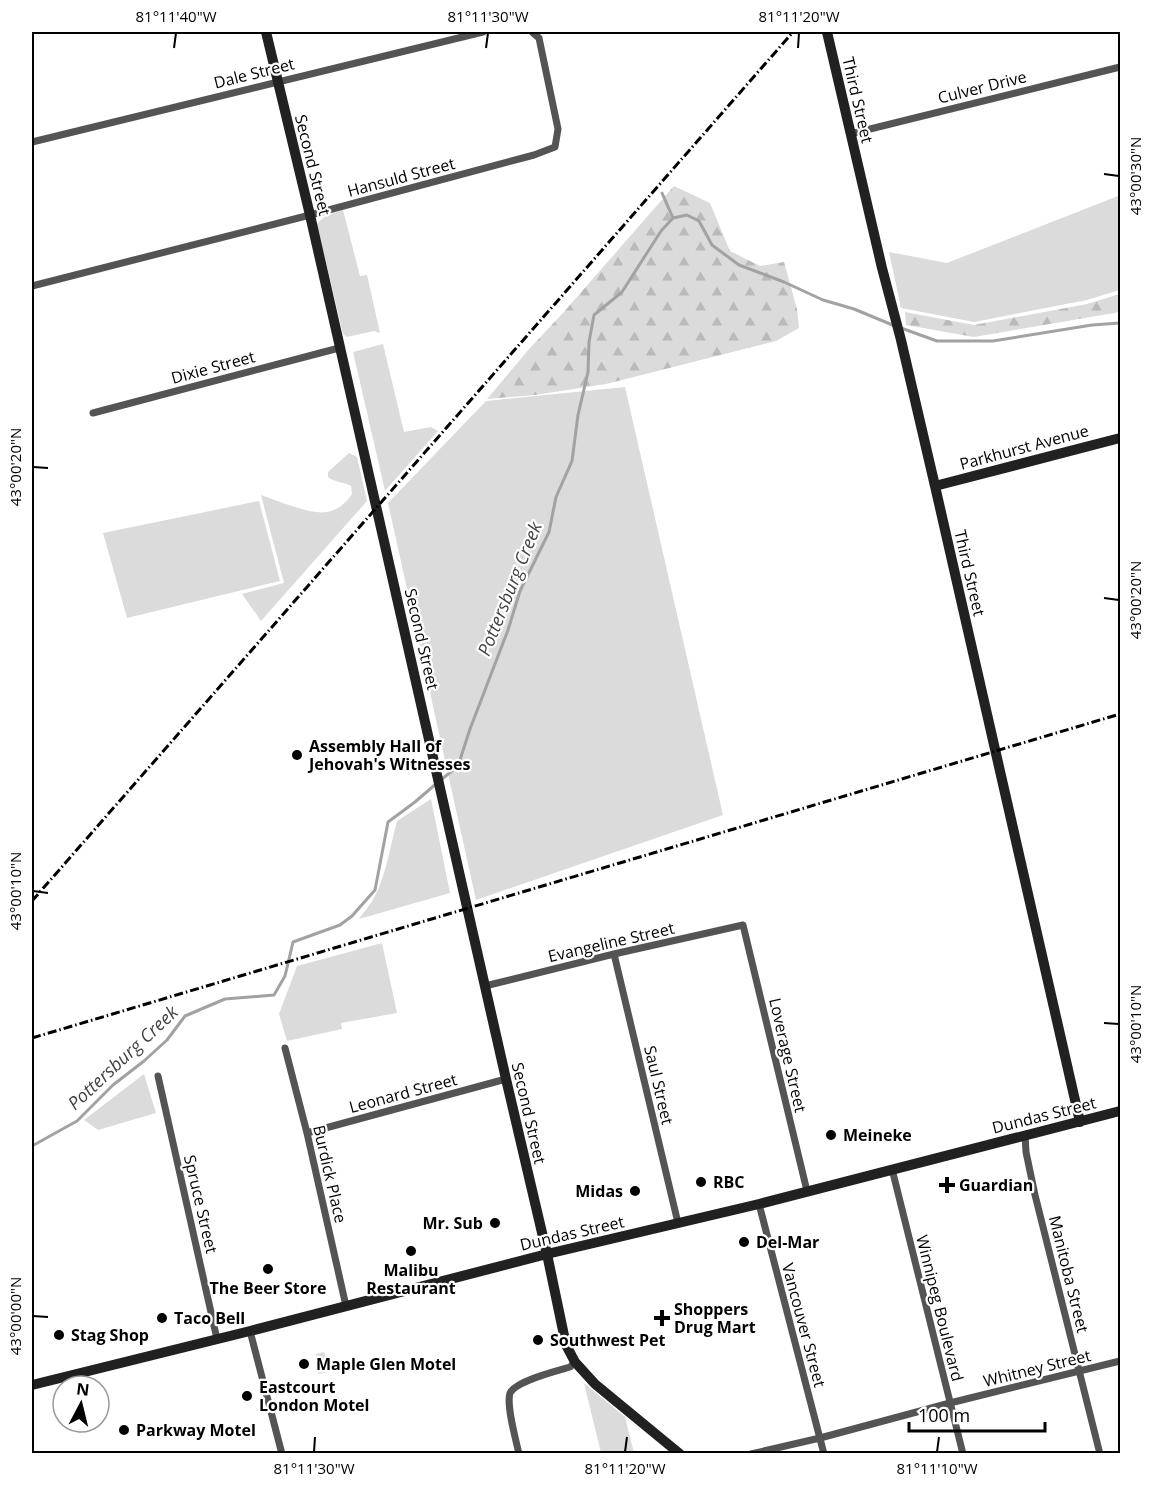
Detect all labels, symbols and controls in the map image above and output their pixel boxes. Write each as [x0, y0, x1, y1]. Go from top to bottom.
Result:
text: 81°11'40"W [136, 6, 217, 26]
text: 81°11'30"W [448, 6, 529, 26]
text: 81°11'20"W [759, 6, 840, 26]
street label: Dale Street [211, 52, 297, 94]
street label: Third Street [837, 55, 879, 146]
street label: Culver Drive [935, 65, 1029, 109]
street label: Second Street [290, 112, 336, 218]
text: 43°00'30"N [1125, 137, 1145, 215]
street label: Hansuld Street [345, 152, 458, 202]
street label: Dixie Street [169, 345, 258, 389]
street label: Parkhurst Avenue [957, 419, 1091, 475]
text: 43°00'20"N [5, 428, 25, 506]
water label: Pottersburg Creek [471, 517, 547, 659]
street label: Third Street [949, 528, 991, 619]
text: 43°00'20"N [1125, 561, 1145, 639]
street label: Second Street [400, 586, 444, 692]
place label: Assembly Hall of Jehovah's Witnesses [307, 735, 470, 775]
marker: Assembly Hall of Jehovah's Witnesses [290, 748, 304, 762]
text: 43°00'10"N [5, 852, 25, 930]
street label: Evangeline Street [546, 917, 677, 967]
text: 43°00'10"N [1125, 985, 1145, 1063]
street label: Loverage Street [764, 996, 812, 1115]
water label: Pottersburg Creek [62, 999, 183, 1115]
street label: Saul Street [639, 1043, 679, 1127]
street label: Second Street [507, 1060, 551, 1166]
street label: Leonard Street [347, 1068, 460, 1118]
street label: Dundas Street [990, 1091, 1099, 1139]
street label: Burdick Place [308, 1123, 352, 1225]
place label: Meineke [843, 1124, 912, 1146]
marker: Meineke [824, 1128, 838, 1142]
street label: Spruce Street [179, 1153, 223, 1256]
place label: RBC [713, 1171, 745, 1193]
place label: Guardian [959, 1174, 1033, 1196]
marker: RBC [694, 1175, 708, 1189]
marker: Guardian [940, 1178, 954, 1192]
place label: Midas [575, 1180, 623, 1202]
marker: Midas [628, 1184, 642, 1198]
street label: Dundas Street [518, 1210, 627, 1256]
place label: Mr. Sub [422, 1212, 483, 1234]
street label: Manitoba Street [1044, 1213, 1094, 1335]
marker: Mr. Sub [488, 1216, 502, 1230]
place label: Del-Mar [756, 1231, 819, 1253]
street label: Winnipeg Boulevard [911, 1233, 969, 1383]
marker: Del-Mar [737, 1235, 751, 1249]
marker: Malibu Restaurant [404, 1244, 418, 1258]
place label: Malibu Restaurant [366, 1259, 456, 1299]
street label: Vancouver Street [777, 1260, 831, 1390]
marker: The Beer Store [261, 1262, 275, 1276]
text: 43°00'00"N [5, 1277, 25, 1355]
place label: The Beer Store [210, 1277, 326, 1299]
place label: Shoppers Drug Mart [674, 1298, 756, 1338]
place label: Taco Bell [174, 1307, 245, 1329]
marker: Taco Bell [155, 1311, 169, 1325]
marker: Shoppers Drug Mart [655, 1311, 669, 1325]
place label: Stag Shop [71, 1324, 149, 1346]
marker: Stag Shop [52, 1328, 66, 1342]
place label: Southwest Pet [550, 1329, 665, 1351]
marker: Southwest Pet [531, 1333, 545, 1347]
street label: Whitney Street [981, 1344, 1093, 1392]
place label: Maple Glen Motel [316, 1353, 456, 1375]
marker: Maple Glen Motel [297, 1357, 311, 1371]
north arrow [51, 1374, 111, 1434]
place label: Eastcourt London Motel [259, 1376, 369, 1416]
text: N [75, 1377, 91, 1401]
marker: Eastcourt London Motel [240, 1389, 254, 1403]
scale bar [909, 1395, 1046, 1433]
text: 100 m [918, 1403, 970, 1427]
place label: Parkway Motel [136, 1419, 256, 1441]
marker: Parkway Motel [117, 1423, 131, 1437]
text: 81°11'30"W [274, 1458, 355, 1478]
text: 81°11'20"W [585, 1458, 666, 1478]
text: 81°11'10"W [897, 1458, 978, 1478]

